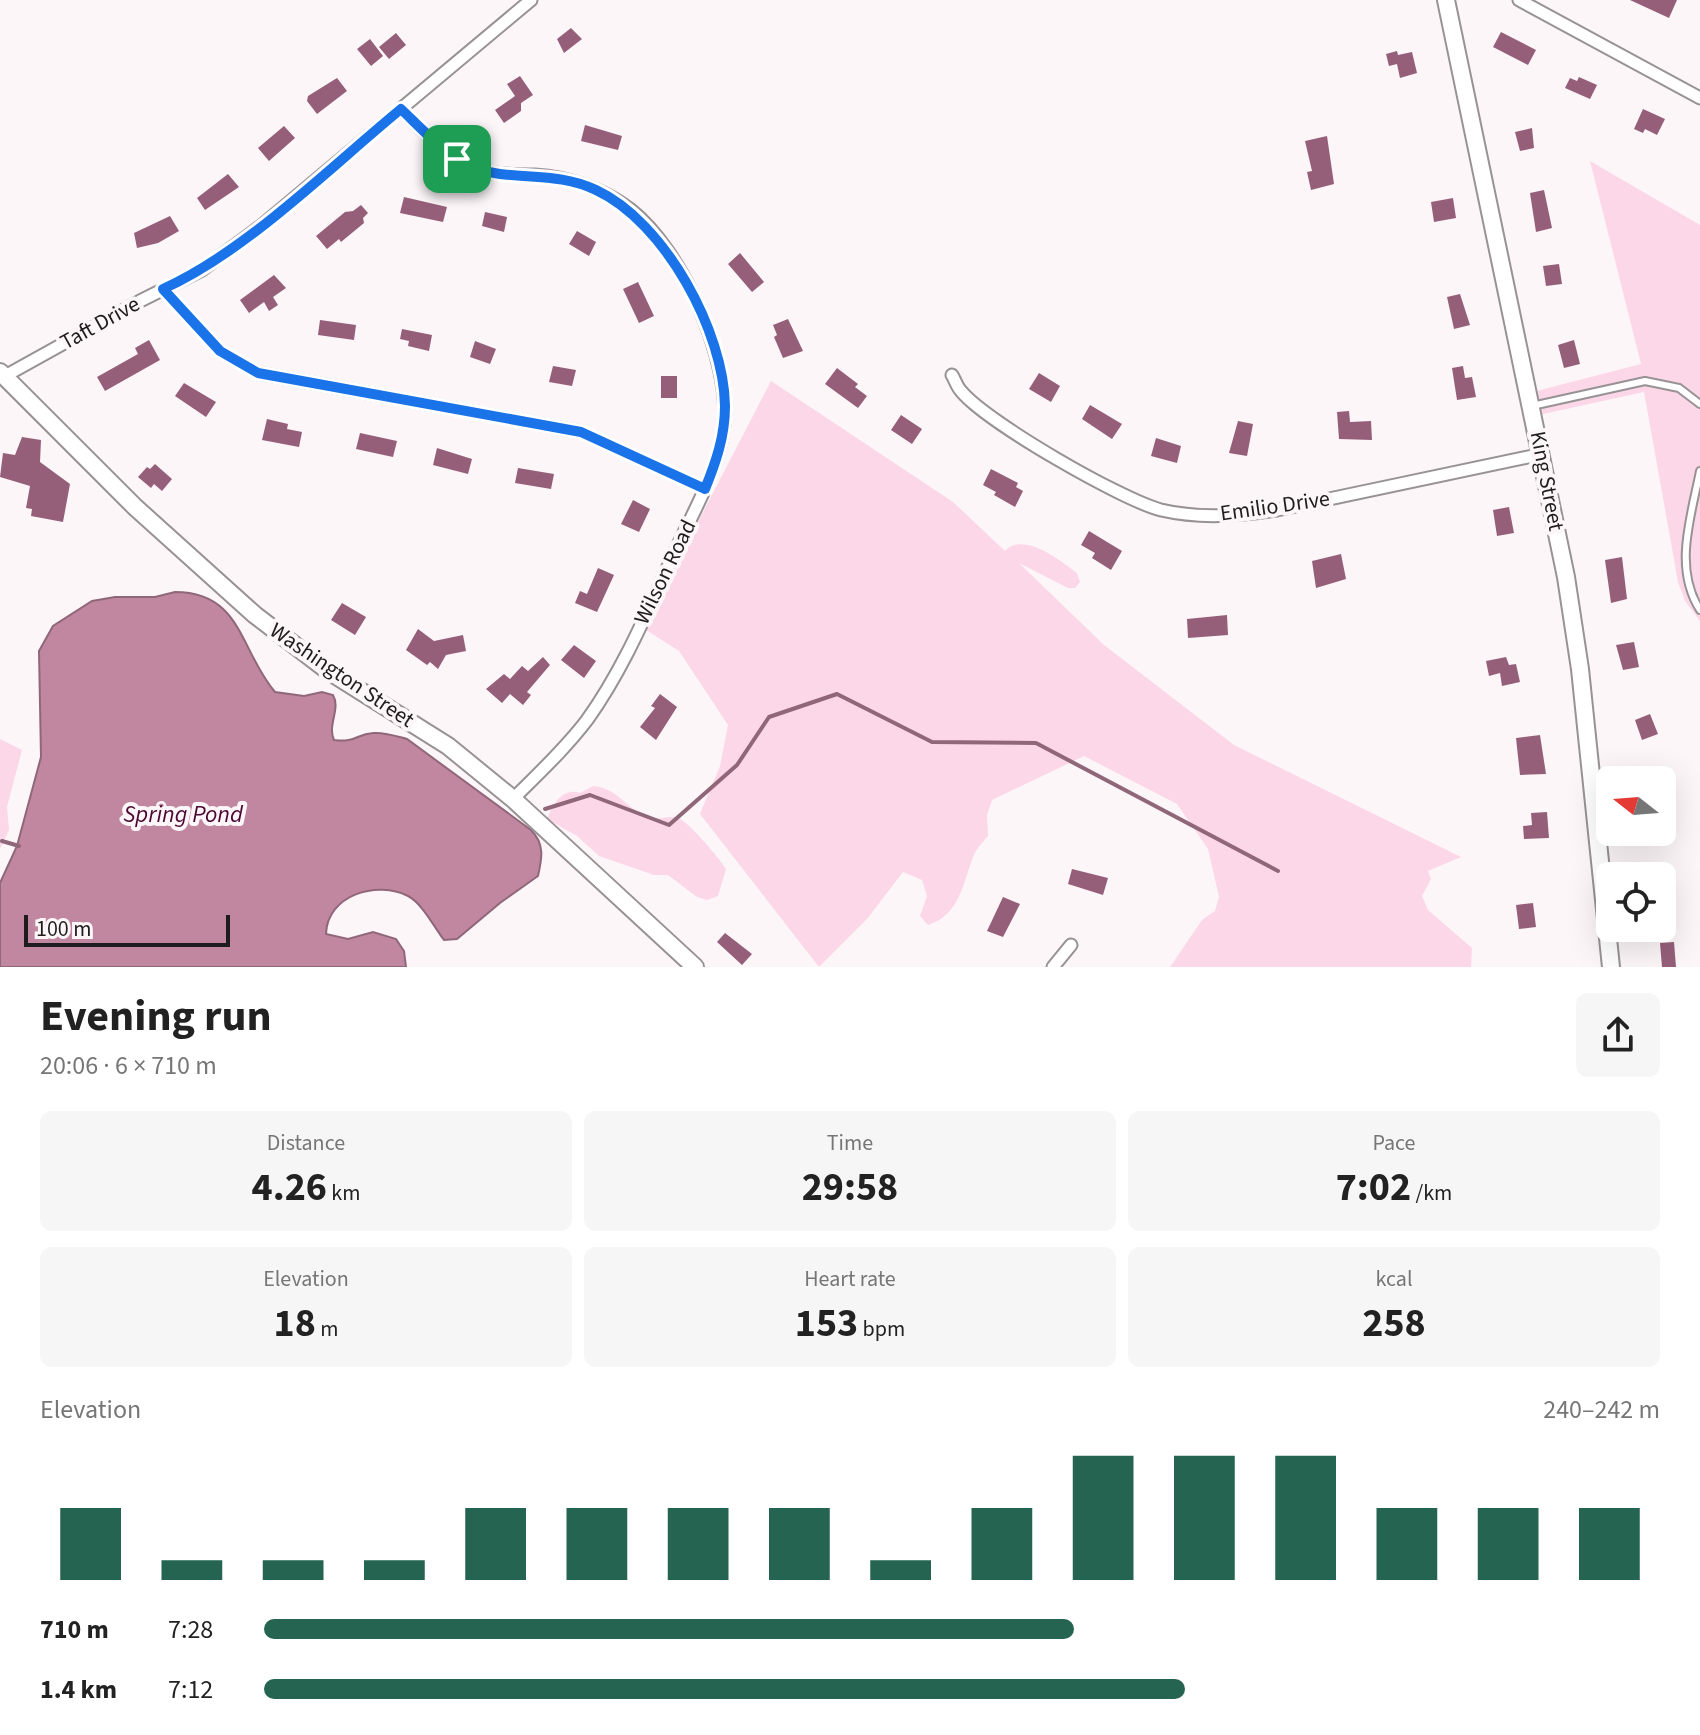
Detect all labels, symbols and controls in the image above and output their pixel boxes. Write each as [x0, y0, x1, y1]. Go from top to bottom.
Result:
pin [423, 125, 491, 193]
icon: arrive [435, 137, 479, 181]
street label: Taft Drive [54, 288, 146, 358]
street label: King Street [1522, 428, 1572, 534]
street label: Emilio Drive [1218, 482, 1332, 530]
street label: Wilson Road [626, 514, 704, 630]
street label: Washington Street [263, 615, 421, 736]
north arrow [1596, 766, 1676, 846]
map controls [1596, 766, 1676, 942]
water label: Spring Pond [123, 797, 244, 832]
button: locate [1596, 862, 1676, 942]
scale bar [24, 911, 230, 947]
text: 100 m [36, 913, 91, 945]
text: Evening run [40, 985, 272, 1048]
button: share [1576, 993, 1660, 1077]
text: 20:06 · 6 × 710 m [40, 1047, 217, 1084]
text: Distance [267, 1127, 345, 1159]
text: Time [827, 1127, 873, 1159]
text: Pace [1372, 1127, 1416, 1159]
text: 4.26 [252, 1159, 327, 1216]
text: 29:58 [802, 1159, 898, 1216]
text: 7:02 [1336, 1159, 1411, 1216]
text: km [327, 1177, 360, 1209]
text: /km [1411, 1177, 1452, 1209]
text: Elevation [263, 1263, 349, 1295]
text: Heart rate [804, 1263, 896, 1295]
text: kcal [1375, 1263, 1413, 1295]
text: 18 [274, 1295, 316, 1352]
text: 153 [795, 1295, 858, 1352]
text: 258 [1362, 1295, 1426, 1352]
text: m [316, 1313, 338, 1345]
text: bpm [858, 1313, 905, 1345]
text: Elevation [40, 1391, 141, 1428]
text: 240–242 m [1543, 1391, 1660, 1428]
text: 710 m [40, 1611, 109, 1648]
text: 7:28 [168, 1611, 213, 1648]
text: 1.4 km [40, 1671, 117, 1708]
text: 7:12 [168, 1671, 213, 1708]

